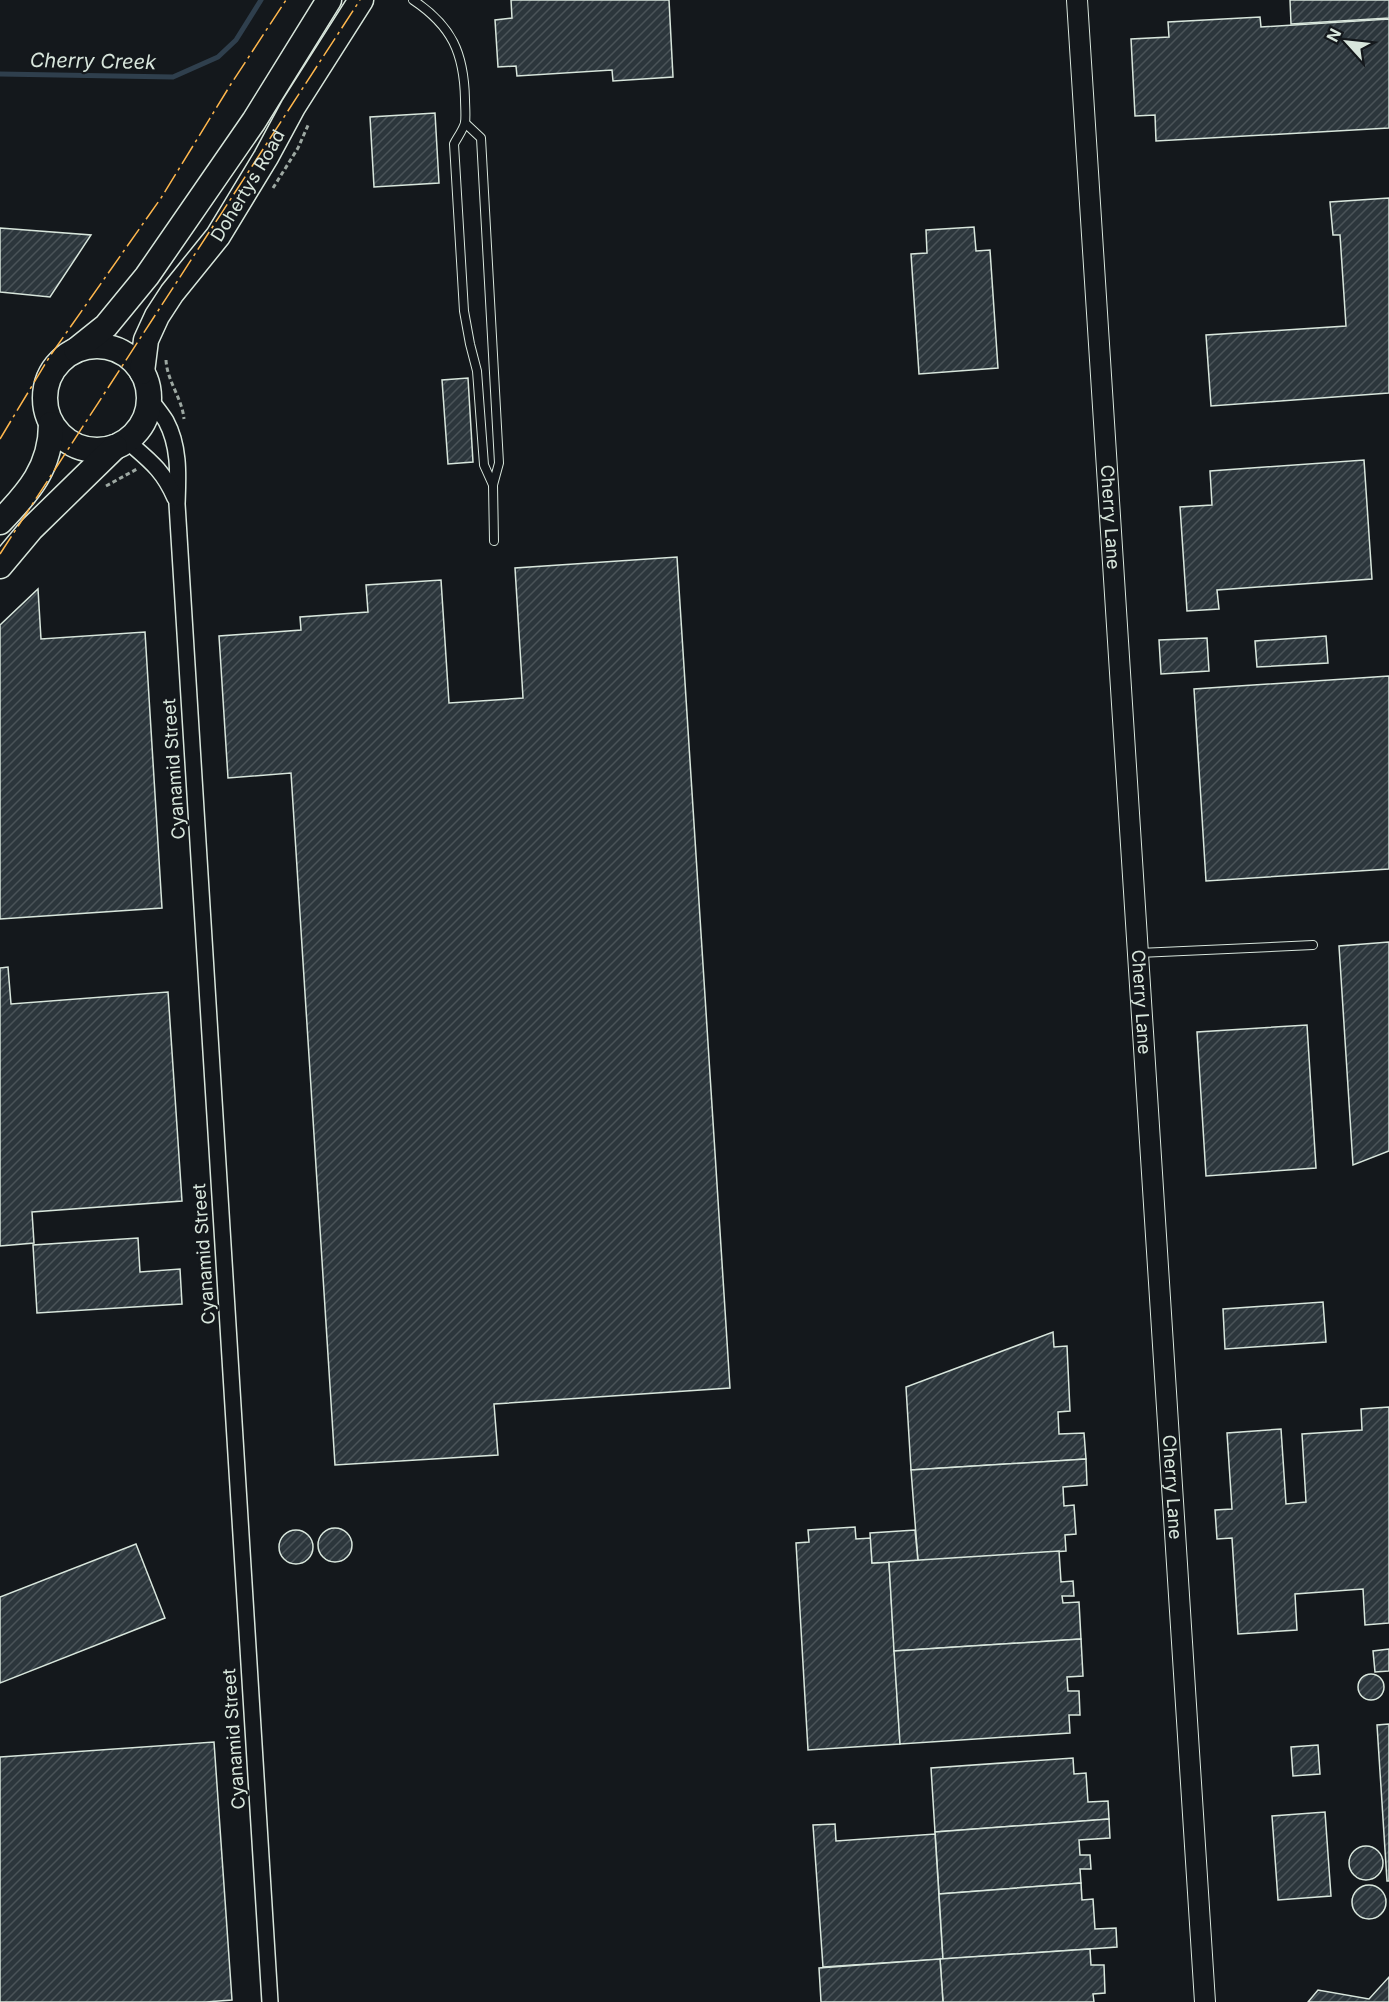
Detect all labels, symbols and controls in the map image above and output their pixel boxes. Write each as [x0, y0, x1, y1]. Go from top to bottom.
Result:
north arrow [1317, 12, 1377, 72]
text: N [1322, 25, 1345, 45]
water label: Cherry Creek [30, 48, 157, 74]
street label: Dohertys Road [206, 126, 289, 245]
street label: Cherry Lane [1097, 464, 1124, 570]
street label: Cyanamid Street [158, 698, 189, 840]
street label: Cherry Lane [1128, 949, 1155, 1055]
street label: Cyanamid Street [188, 1183, 219, 1325]
street label: Cherry Lane [1159, 1434, 1186, 1540]
street label: Cyanamid Street [218, 1668, 249, 1810]

